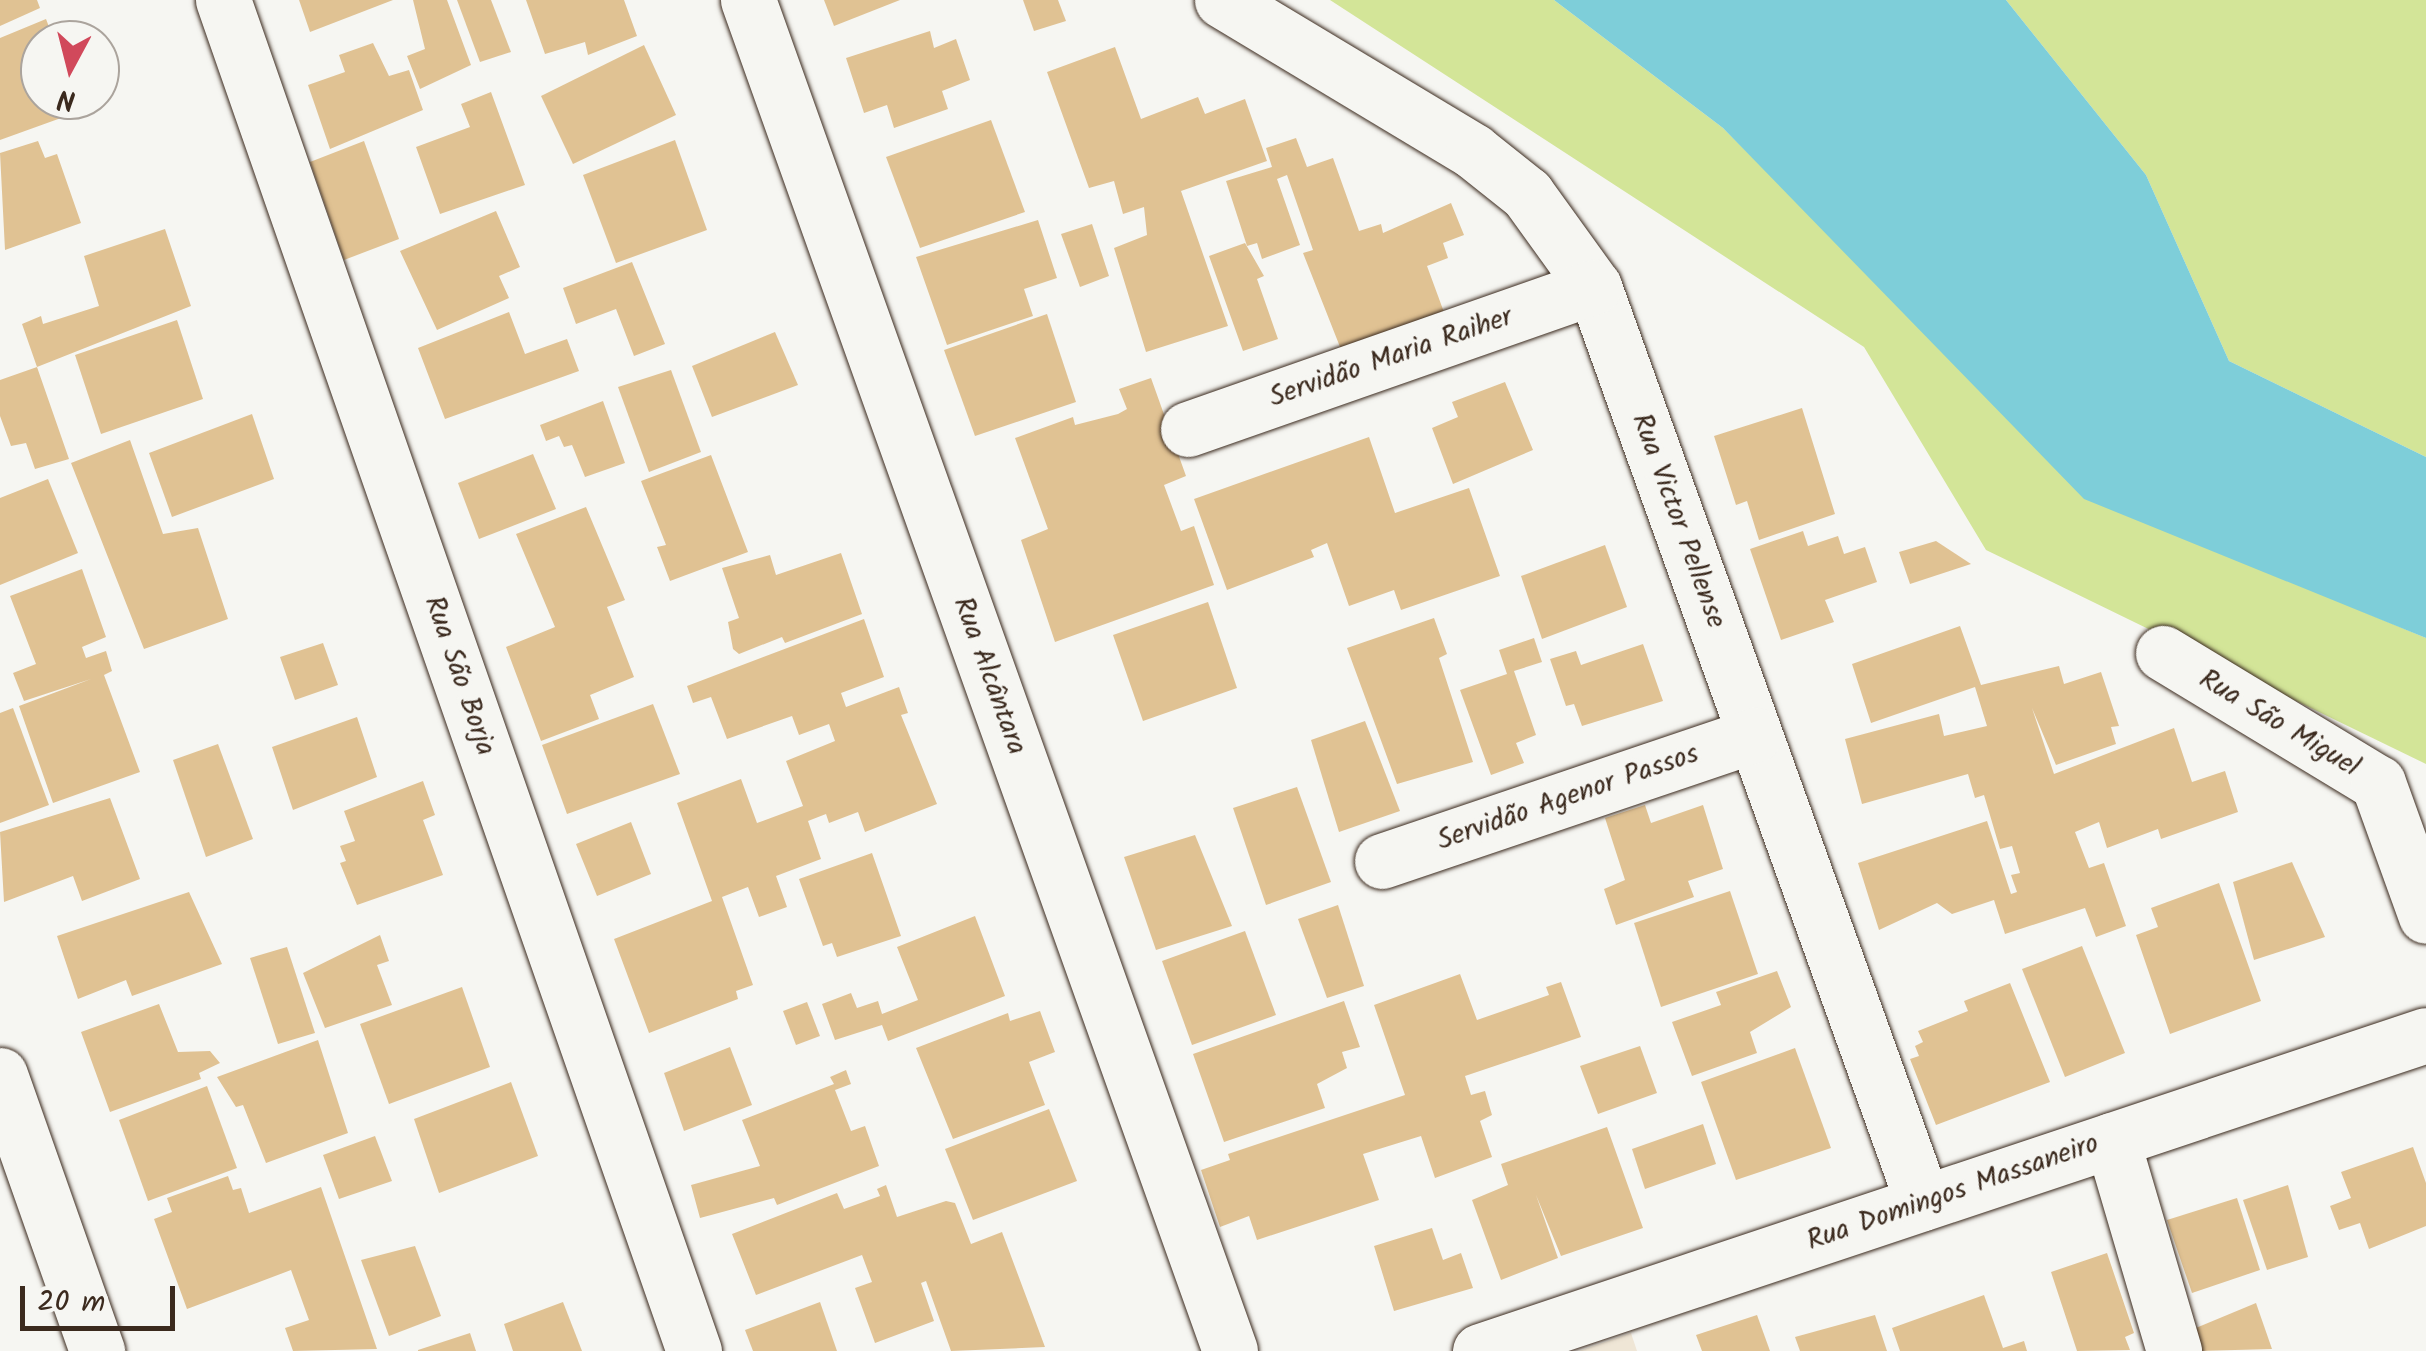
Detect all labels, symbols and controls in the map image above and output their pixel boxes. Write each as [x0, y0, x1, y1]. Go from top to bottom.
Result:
north arrow [20, 20, 120, 120]
text: N [55, 75, 78, 122]
street label: Servidão Maria Raiher [1265, 301, 1517, 415]
street label: Rua Victor Pellense [1624, 409, 1732, 633]
street label: Rua São Borja [416, 592, 502, 760]
street label: Rua Alcântara [945, 593, 1033, 759]
street label: Rua São Miguel [2193, 663, 2365, 785]
street label: Servidão Agenor Passos [1433, 737, 1703, 859]
street label: Rua Domingos Massaneiro [1803, 1127, 2103, 1259]
scale bar [25, 1266, 180, 1328]
text: 20 m [37, 1279, 105, 1327]

